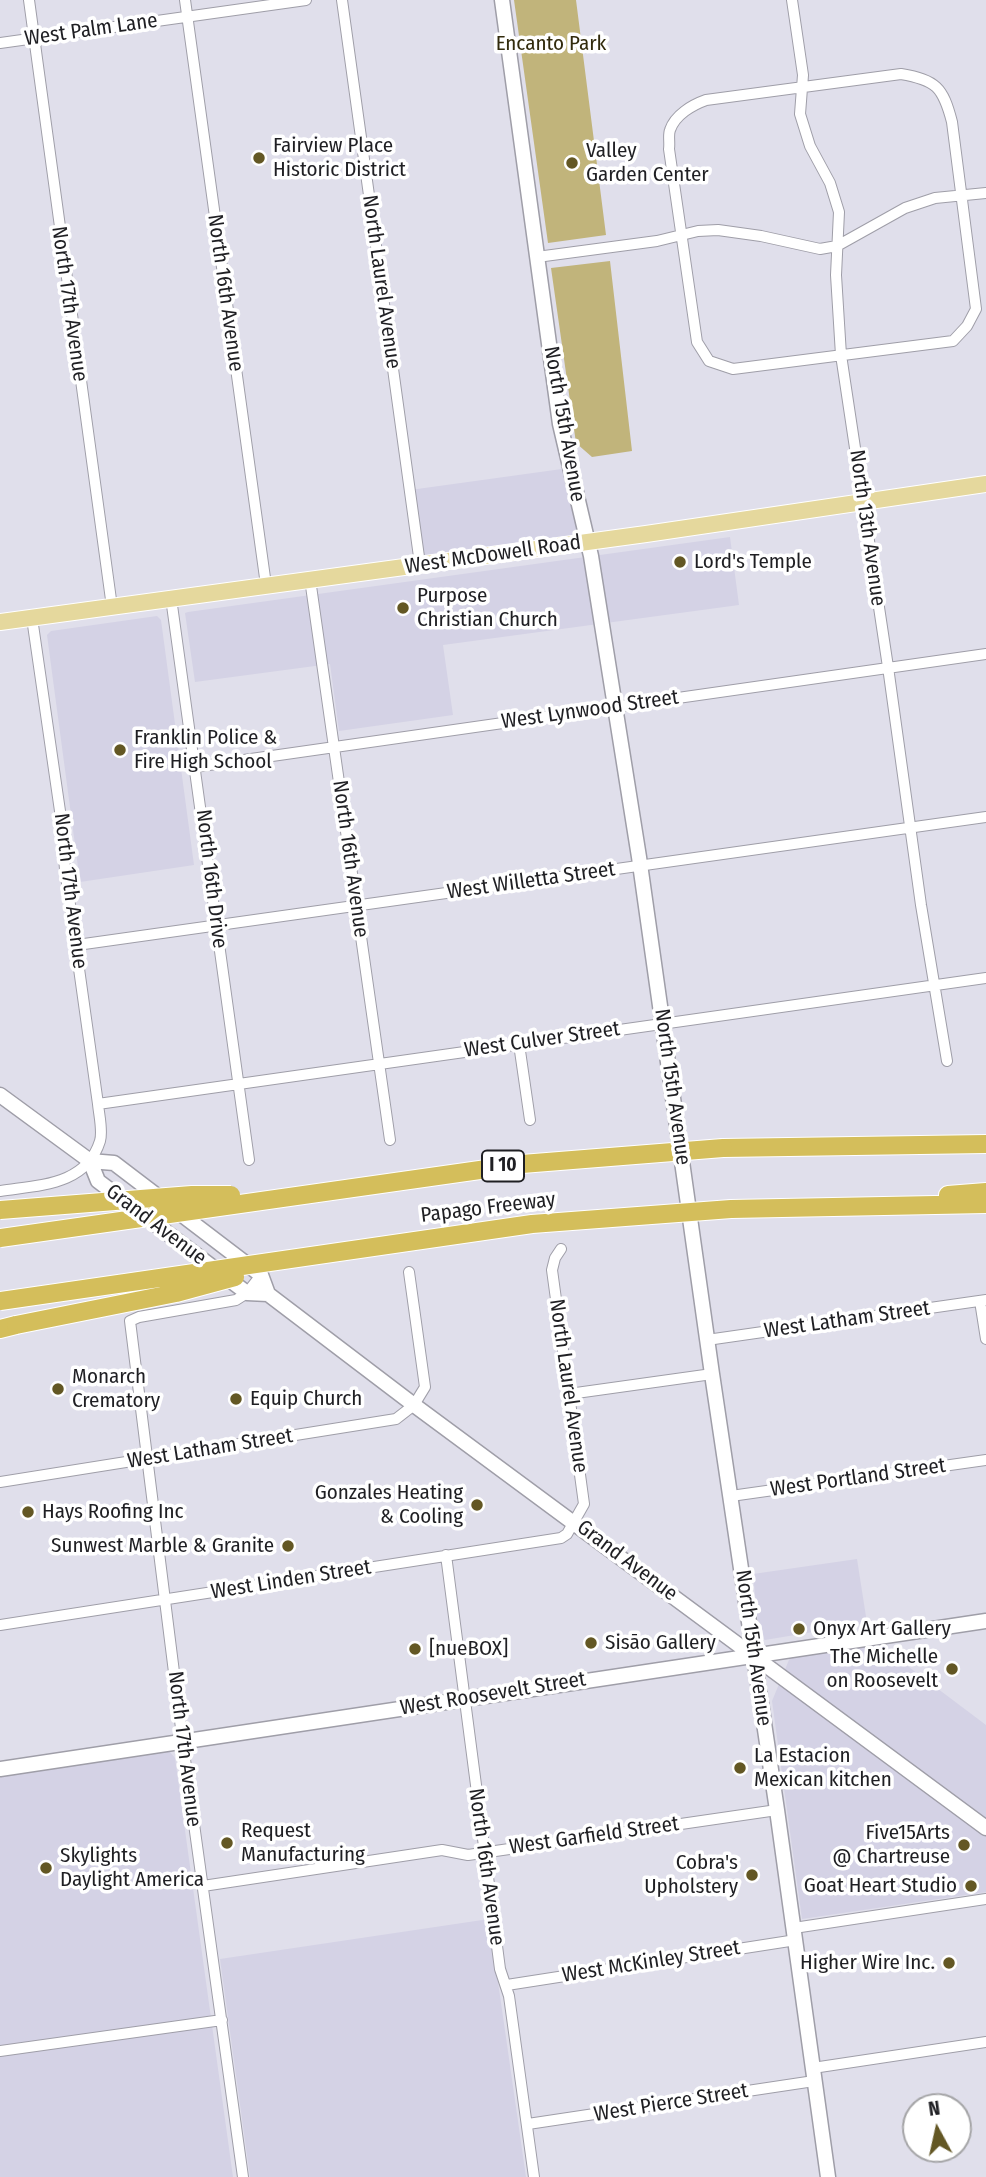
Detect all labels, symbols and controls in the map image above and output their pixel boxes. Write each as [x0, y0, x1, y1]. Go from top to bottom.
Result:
street label: West Palm Lane [23, 8, 159, 52]
park label: Encanto Park [496, 31, 606, 57]
place label: Fairview Place Historic District [273, 133, 406, 183]
place label: Valley Garden Center [586, 138, 709, 188]
marker: Fairview Place Historic District [251, 150, 267, 166]
marker: Valley Garden Center [564, 155, 580, 171]
street label: North Laurel Avenue [356, 194, 406, 370]
street label: North 16th Avenue [201, 213, 249, 373]
street label: North 17th Avenue [46, 225, 92, 383]
street label: North 15th Avenue [538, 344, 590, 504]
street label: North 13th Avenue [844, 448, 890, 608]
street label: West McDowell Road [403, 530, 583, 580]
place label: Lord's Temple [694, 549, 812, 575]
marker: Lord's Temple [672, 554, 688, 570]
place label: Purpose Christian Church [417, 583, 558, 633]
marker: Purpose Christian Church [395, 600, 411, 616]
street label: West Lynwood Street [500, 685, 680, 735]
place label: Franklin Police & Fire High School [134, 725, 277, 775]
marker: Franklin Police & Fire High School [112, 742, 128, 758]
street label: North 16th Avenue [326, 779, 374, 939]
street label: North 16th Drive [190, 808, 232, 950]
street label: North 17th Avenue [48, 812, 92, 970]
street label: West Willetta Street [445, 857, 617, 905]
street label: North 15th Avenue [649, 1007, 695, 1167]
street label: West Culver Street [463, 1017, 621, 1063]
road number: I 10 [482, 1150, 524, 1182]
street label: Grand Avenue [101, 1179, 211, 1271]
street label: Papago Freeway [419, 1187, 557, 1229]
street label: West Latham Street [763, 1296, 931, 1344]
street label: North Laurel Avenue [543, 1298, 593, 1474]
place label: Monarch Crematory [72, 1364, 160, 1414]
marker: Monarch Crematory [50, 1381, 66, 1397]
place label: Equip Church [250, 1386, 362, 1412]
marker: Equip Church [228, 1391, 244, 1407]
street label: West Latham Street [126, 1423, 294, 1475]
street label: West Portland Street [769, 1453, 947, 1503]
place label: Gonzales Heating & Cooling [315, 1480, 463, 1530]
marker: Gonzales Heating & Cooling [469, 1497, 485, 1513]
place label: Hays Roofing Inc [42, 1499, 183, 1525]
marker: Hays Roofing Inc [20, 1504, 36, 1520]
street label: Grand Avenue [572, 1515, 682, 1607]
place label: Sunwest Marble & Granite [51, 1533, 274, 1559]
marker: Sunwest Marble & Granite [280, 1538, 296, 1554]
street label: West Linden Street [209, 1555, 373, 1605]
street label: North 15th Avenue [730, 1568, 776, 1728]
place label: Onyx Art Gallery [813, 1616, 951, 1642]
marker: Onyx Art Gallery [791, 1621, 807, 1637]
place label: Sisāo Gallery [605, 1630, 716, 1656]
marker: Sisāo Gallery [583, 1635, 599, 1651]
place label: [nueBOX] [429, 1636, 508, 1662]
marker: [nueBOX] [407, 1641, 423, 1657]
place label: The Michelle on Roosevelt [826, 1644, 938, 1694]
marker: The Michelle on Roosevelt [944, 1661, 960, 1677]
street label: West Roosevelt Street [398, 1667, 588, 1721]
street label: North 17th Avenue [162, 1670, 206, 1828]
place label: La Estacion Mexican kitchen [754, 1743, 892, 1793]
marker: La Estacion Mexican kitchen [732, 1760, 748, 1776]
street label: North 16th Avenue [462, 1787, 510, 1947]
street label: West Garfield Street [508, 1812, 680, 1860]
place label: Request Manufacturing [241, 1818, 365, 1868]
place label: Five15Arts @ Chartreuse [832, 1820, 950, 1870]
marker: Request Manufacturing [219, 1835, 235, 1851]
marker: Five15Arts @ Chartreuse [956, 1837, 972, 1853]
place label: Skylights Daylight America [60, 1843, 204, 1893]
place label: Cobra's Upholstery [644, 1850, 738, 1900]
marker: Skylights Daylight America [38, 1860, 54, 1876]
marker: Cobra's Upholstery [744, 1867, 760, 1883]
place label: Goat Heart Studio [804, 1873, 957, 1899]
marker: Goat Heart Studio [963, 1878, 979, 1894]
street label: West McKinley Street [560, 1935, 742, 1989]
place label: Higher Wire Inc. [800, 1950, 935, 1976]
marker: Higher Wire Inc. [941, 1955, 957, 1971]
street label: West Pierce Street [592, 2078, 750, 2128]
north arrow [902, 2093, 972, 2163]
text: N [927, 2097, 942, 2121]

